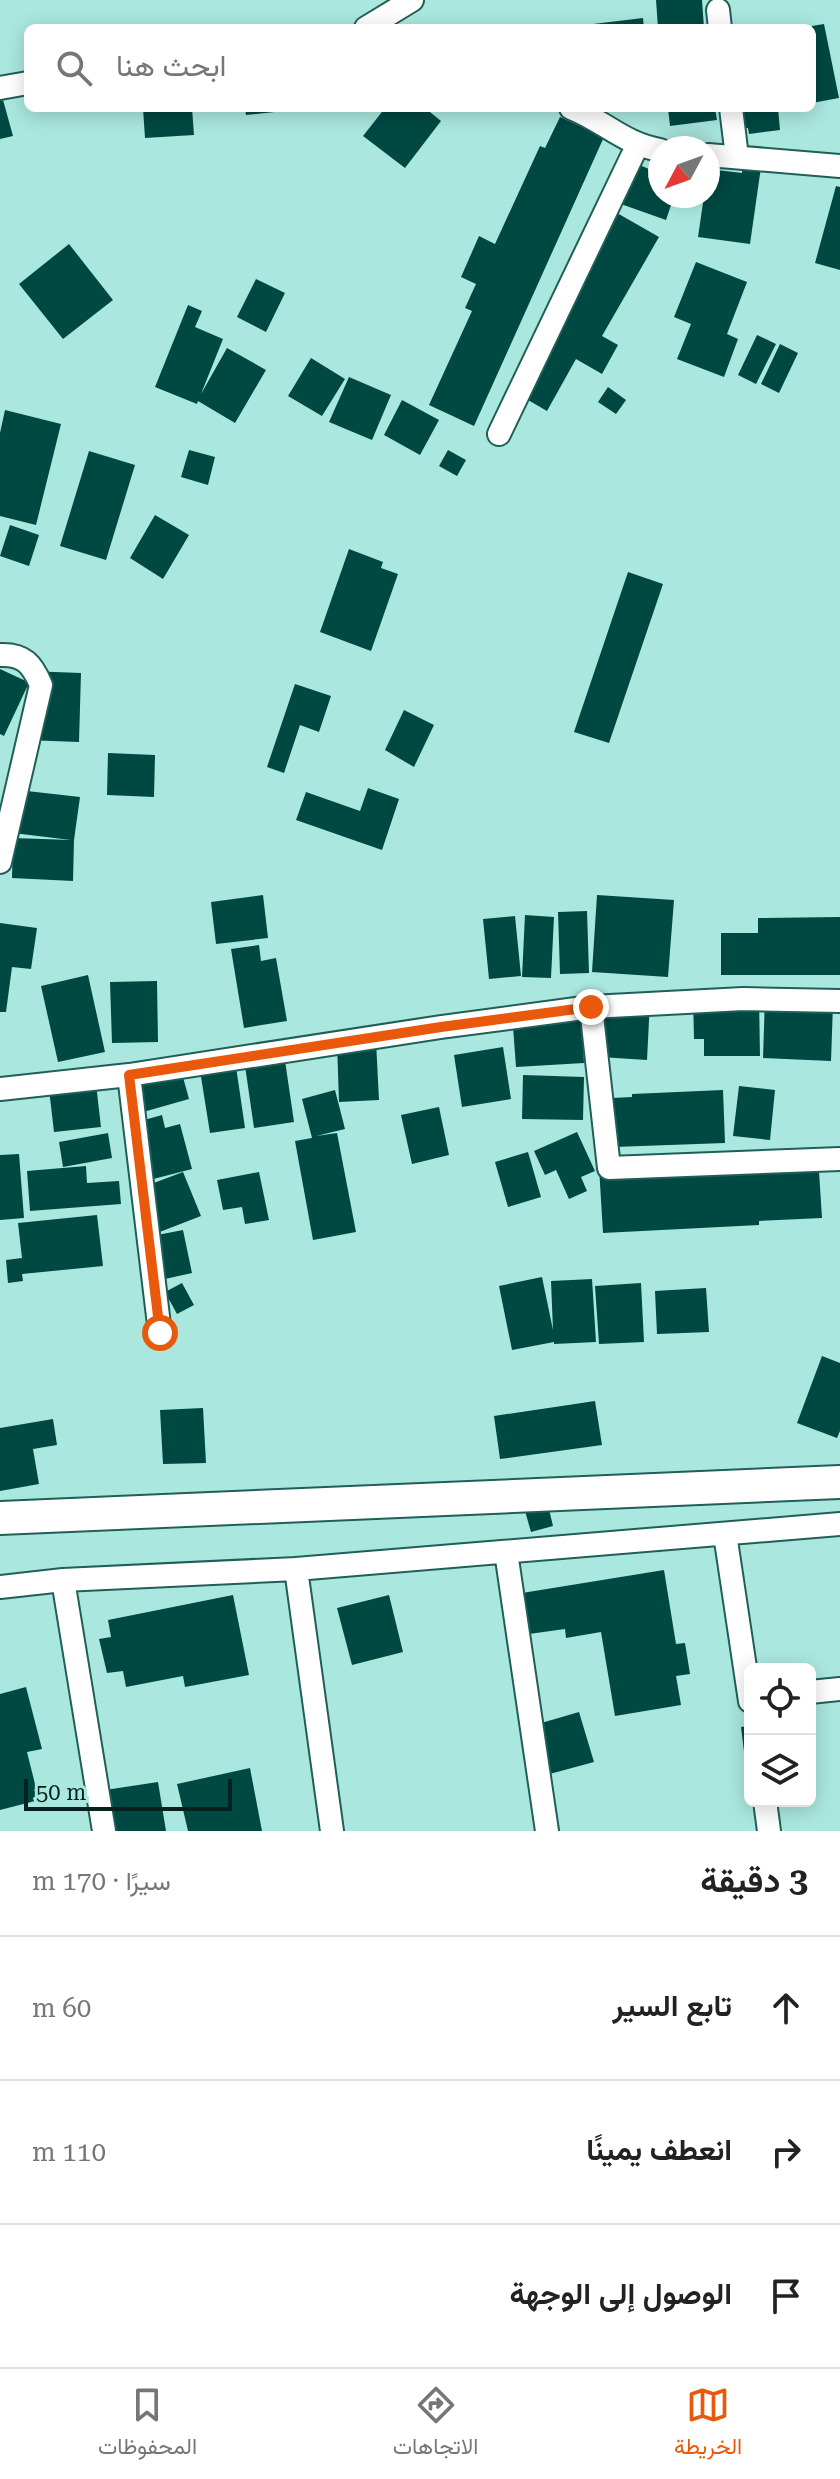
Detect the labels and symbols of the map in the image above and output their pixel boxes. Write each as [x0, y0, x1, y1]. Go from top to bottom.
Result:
north arrow [648, 136, 720, 208]
route end [573, 989, 609, 1025]
route start [142, 1315, 178, 1351]
scale bar [24, 1775, 232, 1811]

